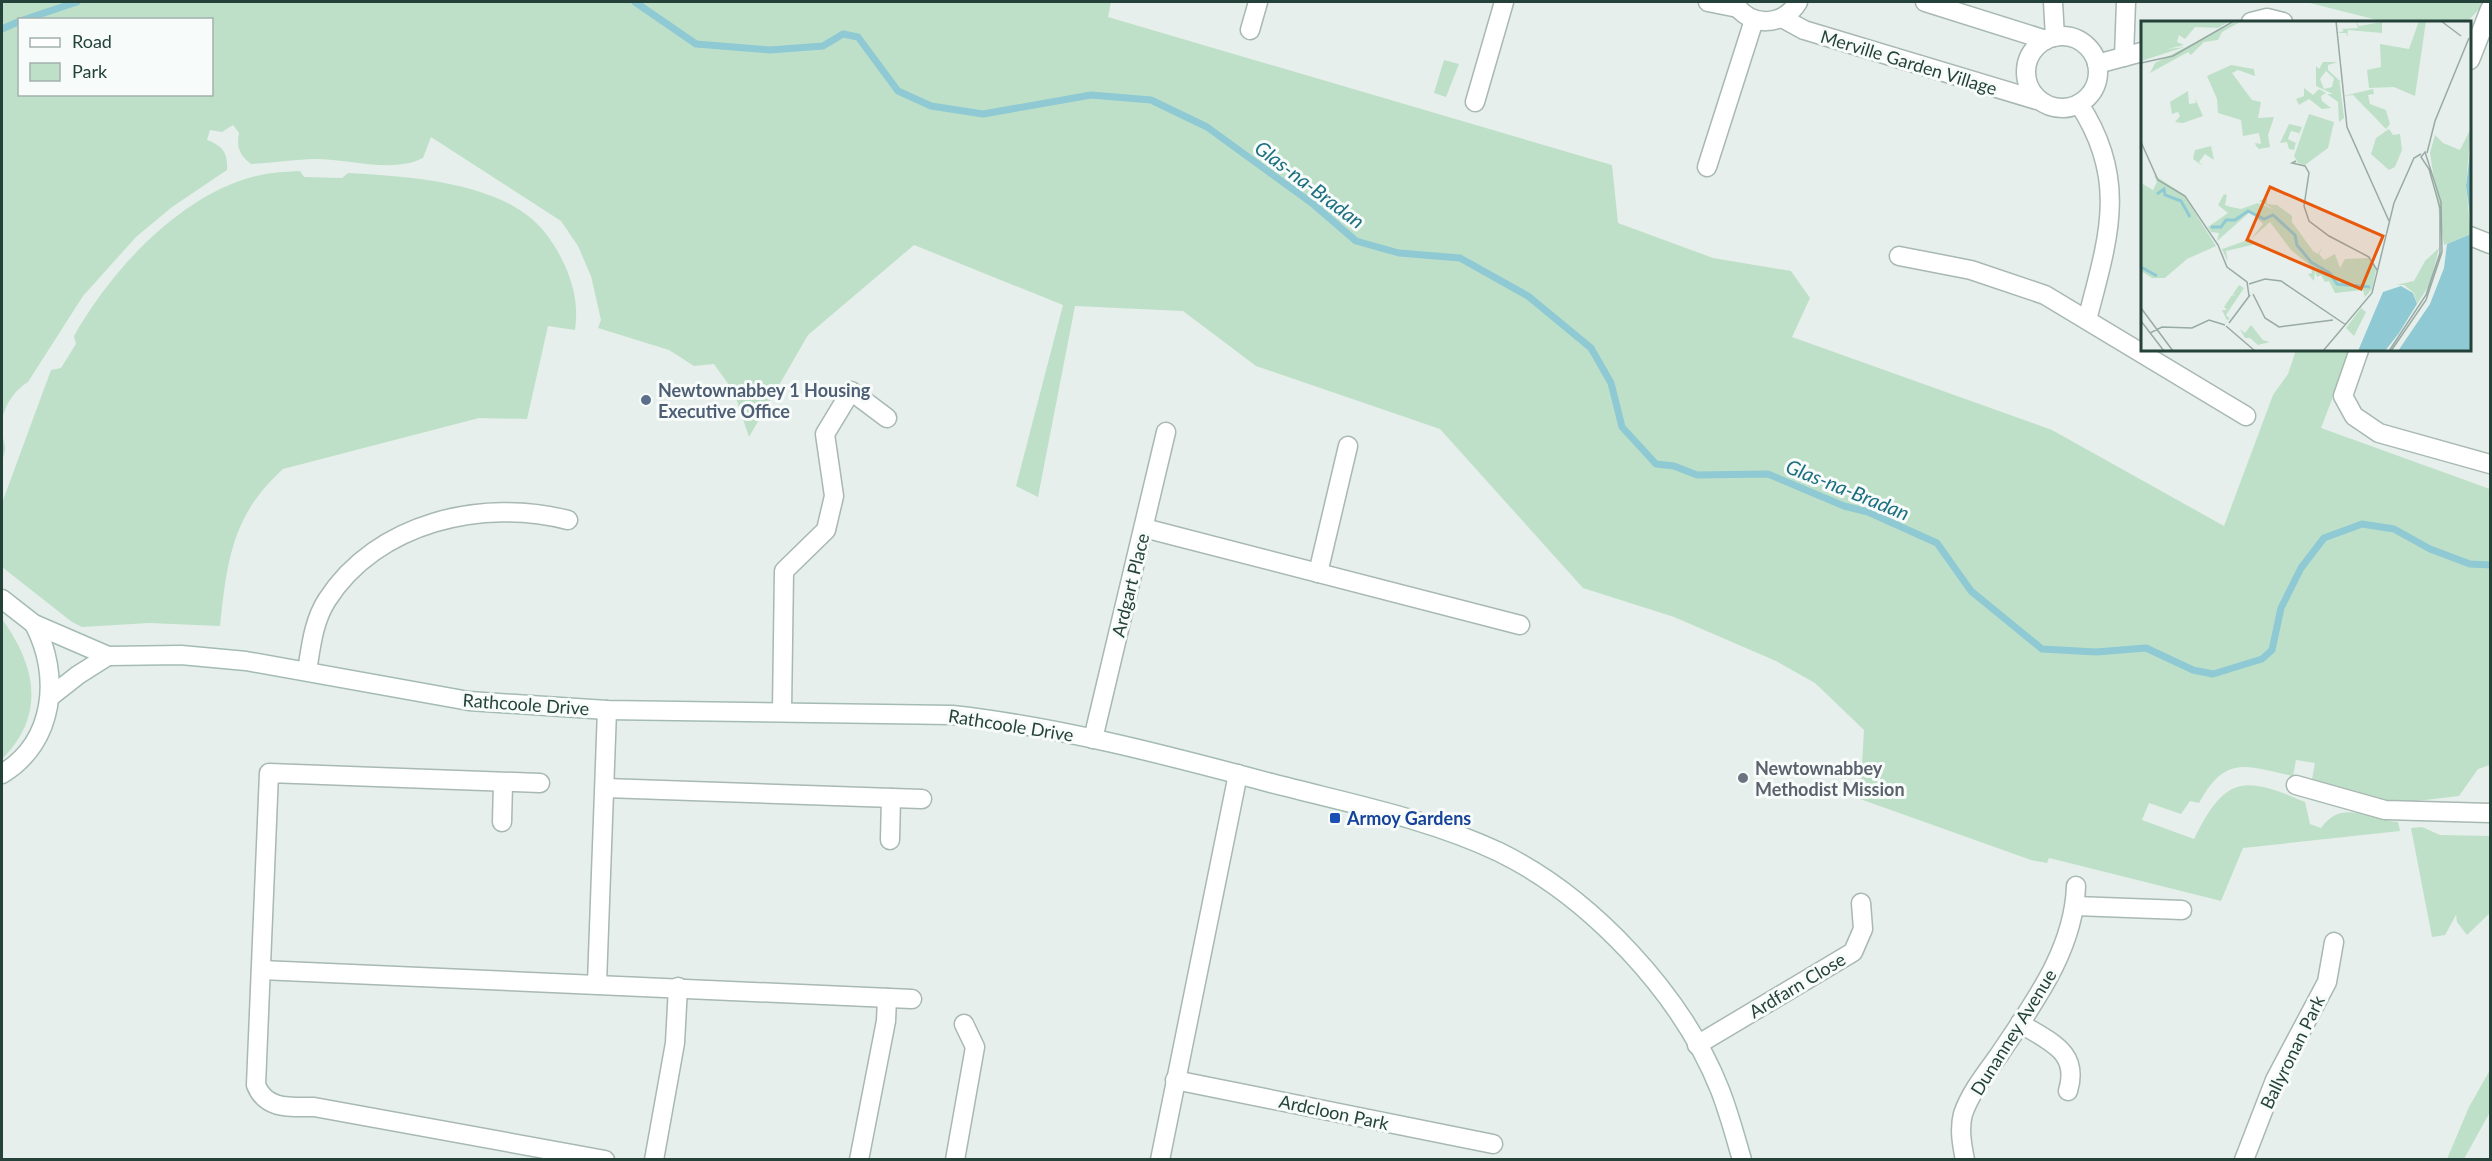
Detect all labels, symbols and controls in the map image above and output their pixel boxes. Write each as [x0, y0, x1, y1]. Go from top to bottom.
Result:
legend [18, 18, 213, 96]
inset map [2141, 21, 2471, 351]
street label: Merville Garden Village [1818, 25, 2000, 99]
text: Road [72, 30, 112, 52]
text: Park [72, 60, 108, 82]
water label: Glas-na-Bradan [1251, 135, 1369, 233]
place label: Newtownabbey 1 Housing Executive Office [658, 379, 871, 422]
marker: Newtownabbey 1 Housing Executive Office [639, 393, 653, 407]
water label: Glas-na-Bradan [1783, 453, 1913, 525]
street label: Ardgart Place [1106, 531, 1154, 639]
street label: Rathcoole Drive [462, 689, 590, 719]
street label: Rathcoole Drive [947, 704, 1075, 746]
place label: Newtownabbey Methodist Mission [1755, 757, 1905, 800]
marker: Newtownabbey Methodist Mission [1736, 771, 1750, 785]
place label: Armoy Gardens [1346, 807, 1471, 829]
marker: Armoy Gardens [1328, 811, 1342, 825]
street label: Ardfarn Close [1745, 948, 1849, 1022]
street label: Dunanney Avenue [1965, 965, 2061, 1099]
street label: Ballyronan Park [2255, 991, 2329, 1112]
street label: Ardcloon Park [1277, 1090, 1392, 1135]

